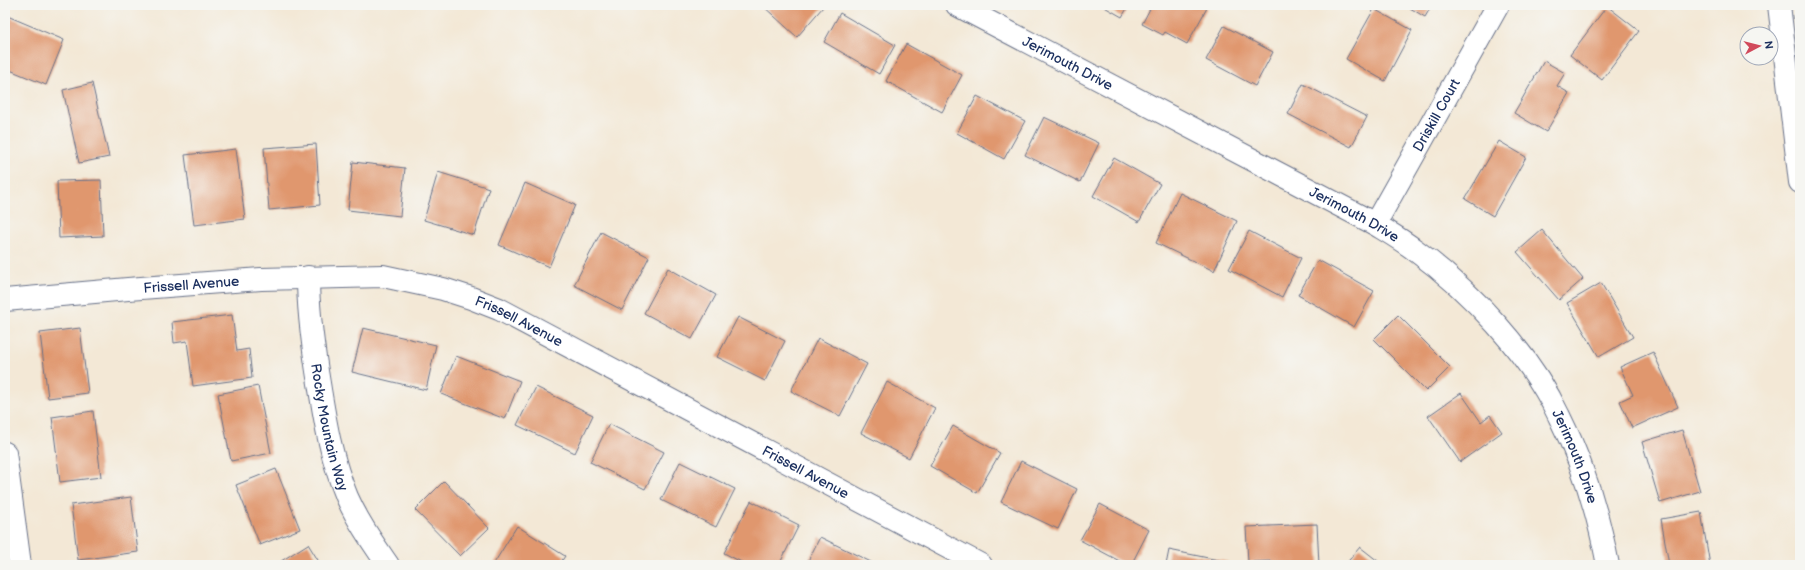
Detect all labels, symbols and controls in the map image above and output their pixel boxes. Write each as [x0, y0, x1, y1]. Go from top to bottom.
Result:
north arrow [1739, 26, 1779, 66]
street label: Jerimouth Drive [1019, 33, 1116, 94]
text: N [1761, 40, 1775, 50]
street label: Driskill Court [1409, 75, 1464, 155]
street label: Jerimouth Drive [1306, 183, 1402, 246]
street label: Frissell Avenue [143, 273, 240, 297]
street label: Frissell Avenue [473, 292, 566, 350]
street label: Rocky Mountain Way [307, 362, 352, 494]
street label: Jerimouth Drive [1548, 407, 1601, 505]
street label: Frissell Avenue [759, 442, 852, 502]

